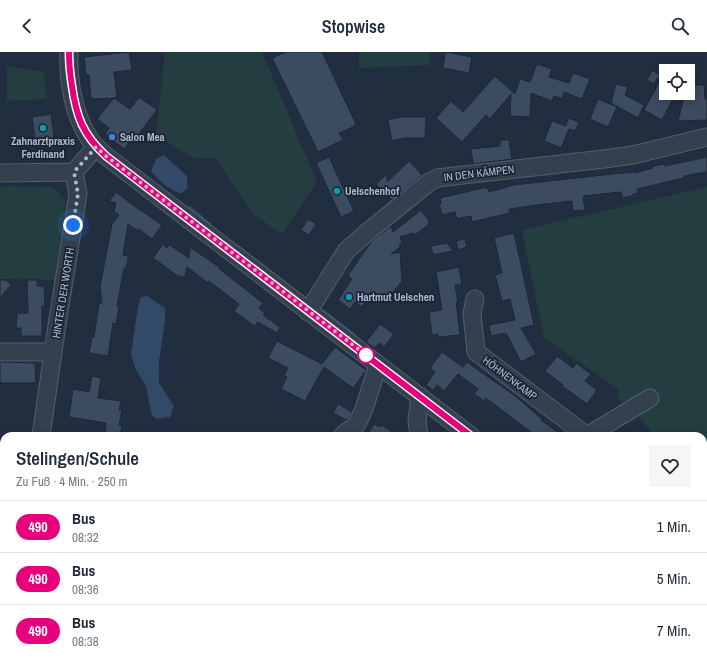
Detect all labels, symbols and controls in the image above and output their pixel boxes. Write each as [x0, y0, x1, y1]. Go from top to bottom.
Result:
text: Stopwise [322, 14, 385, 39]
icon: back [16, 15, 38, 37]
icon: search [669, 15, 691, 37]
map controls [659, 64, 695, 100]
button: locate [659, 64, 695, 100]
marker: Zahnarztpraxis Ferdinand [38, 123, 48, 133]
place label: Salon Mea [120, 130, 165, 144]
marker: Salon Mea [107, 132, 117, 142]
place label: Zahnarztpraxis Ferdinand [11, 134, 75, 161]
street label: IN DEN KÄMPEN [443, 162, 515, 184]
place label: Uelschenhof [345, 184, 399, 198]
marker: Uelschenhof [332, 186, 342, 196]
your location [63, 215, 83, 235]
street label: HINTER DER WORTH [49, 247, 77, 339]
place label: Hartmut Uelschen [357, 290, 434, 304]
marker: Hartmut Uelschen [344, 292, 354, 302]
unlabelled marker [357, 346, 375, 364]
street label: HÖHNENKAMP [480, 353, 540, 403]
text: Stelingen/Schule [16, 445, 139, 471]
button: heart [649, 445, 691, 487]
text: Zu Fuß · 4 Min. · 250 m [16, 473, 127, 490]
text: Bus [72, 508, 95, 529]
text: 1 Min. [657, 516, 691, 537]
text: 490 [28, 518, 48, 536]
text: 08:32 [72, 529, 99, 546]
text: Bus [72, 560, 95, 581]
text: 5 Min. [657, 568, 691, 589]
text: 490 [28, 570, 48, 588]
text: 08:36 [72, 581, 99, 598]
text: Bus [72, 612, 95, 633]
text: 7 Min. [657, 620, 691, 641]
text: 490 [28, 622, 48, 640]
text: 08:38 [72, 633, 99, 650]

